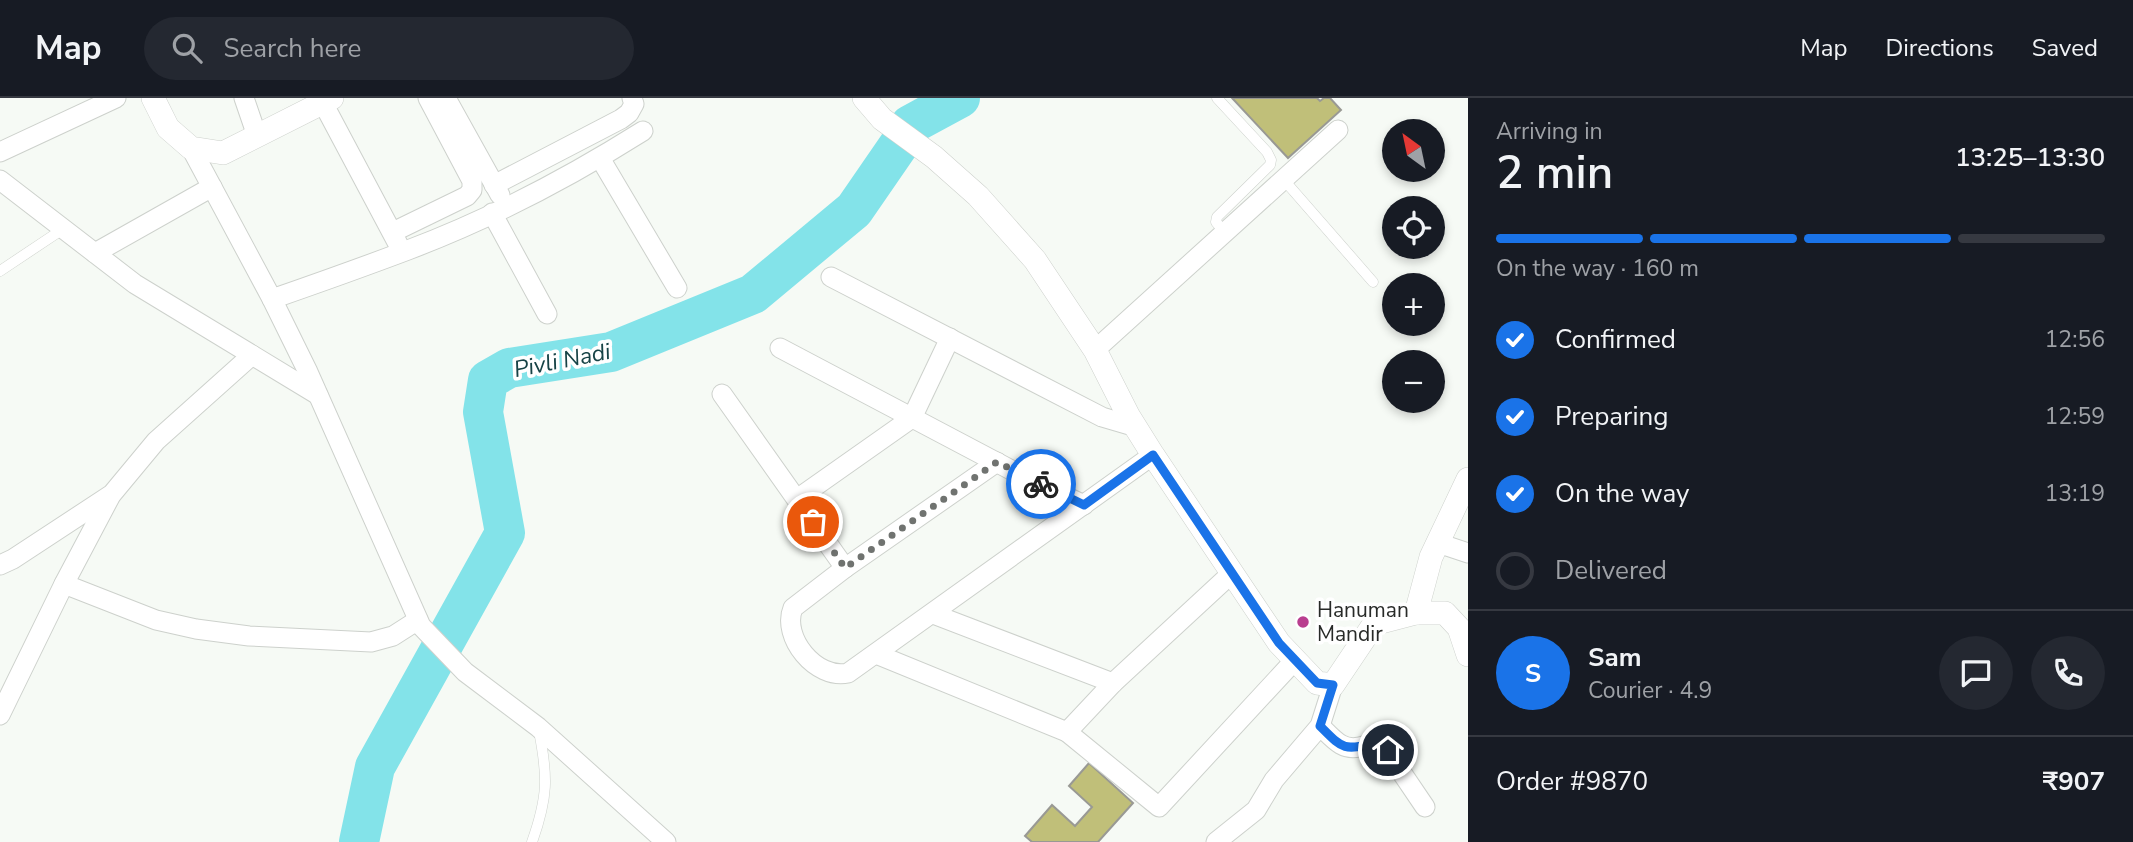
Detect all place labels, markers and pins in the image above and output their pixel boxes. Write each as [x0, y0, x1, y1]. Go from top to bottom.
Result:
pin [783, 492, 843, 552]
place label: Hanuman Mandir [1317, 596, 1409, 648]
marker: Hanuman Mandir [1295, 614, 1311, 630]
pin [1358, 720, 1418, 780]

